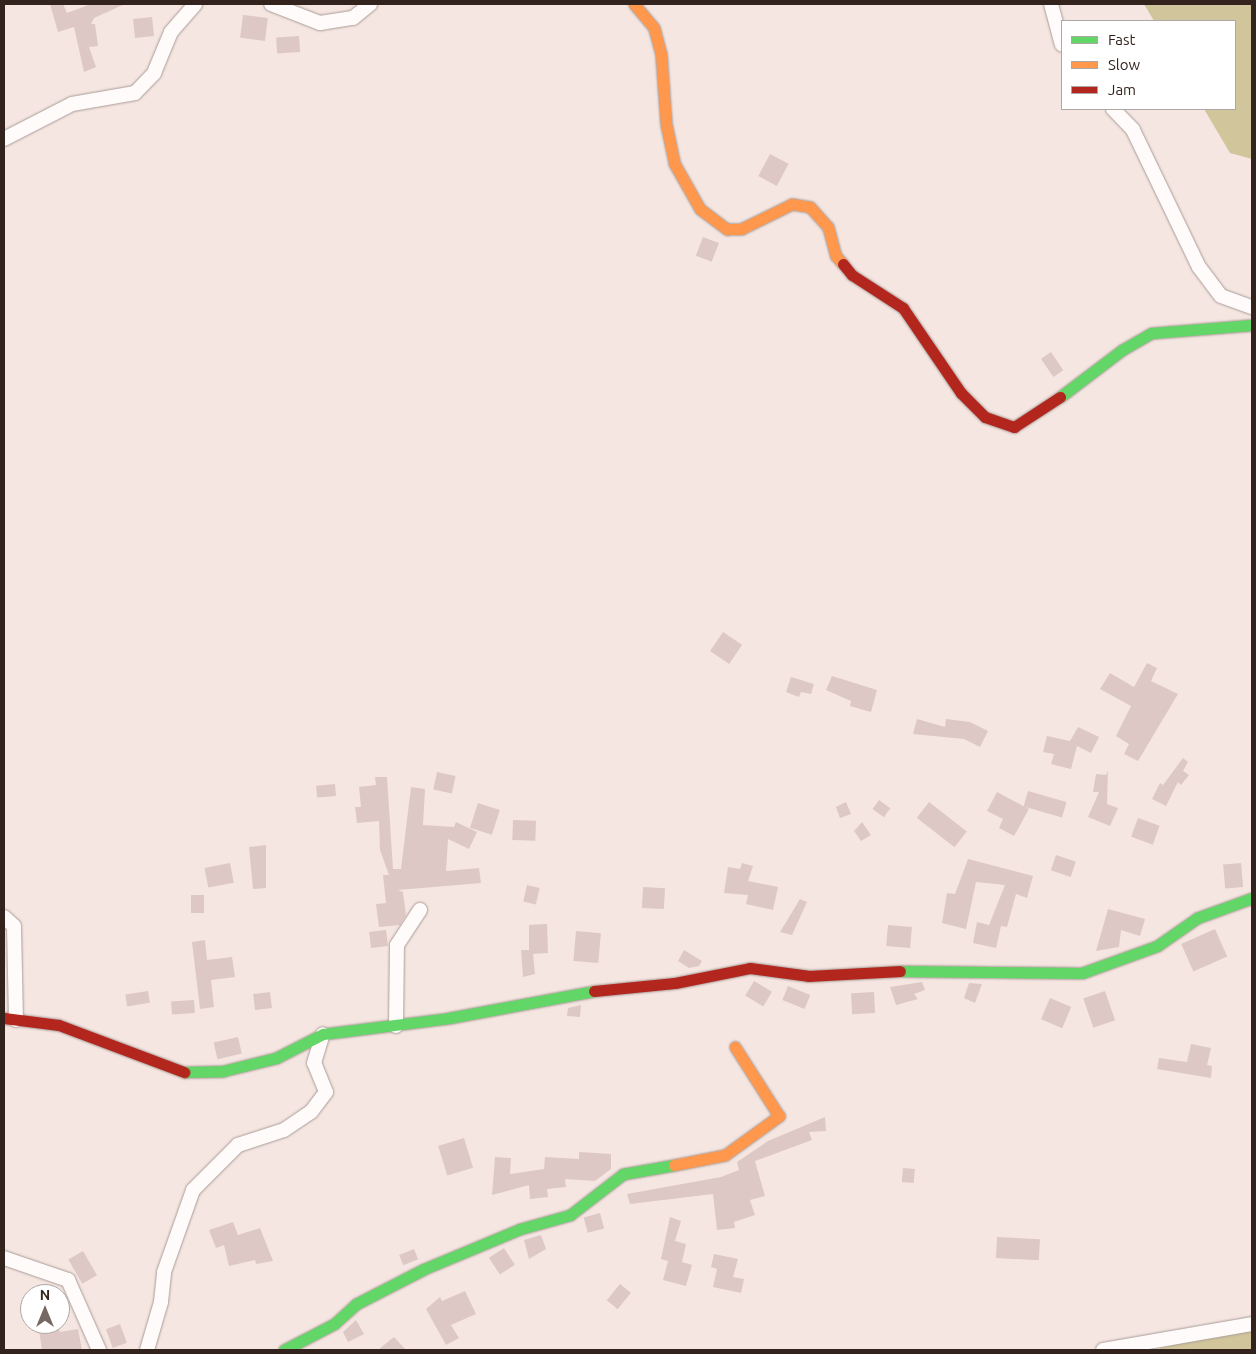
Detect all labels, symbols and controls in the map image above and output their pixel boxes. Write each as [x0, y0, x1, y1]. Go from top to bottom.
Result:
legend [1061, 20, 1236, 110]
text: Fast [1108, 31, 1135, 48]
text: Slow [1108, 56, 1140, 73]
text: Jam [1108, 81, 1136, 98]
north arrow [20, 1284, 70, 1334]
text: N [40, 1287, 50, 1303]

